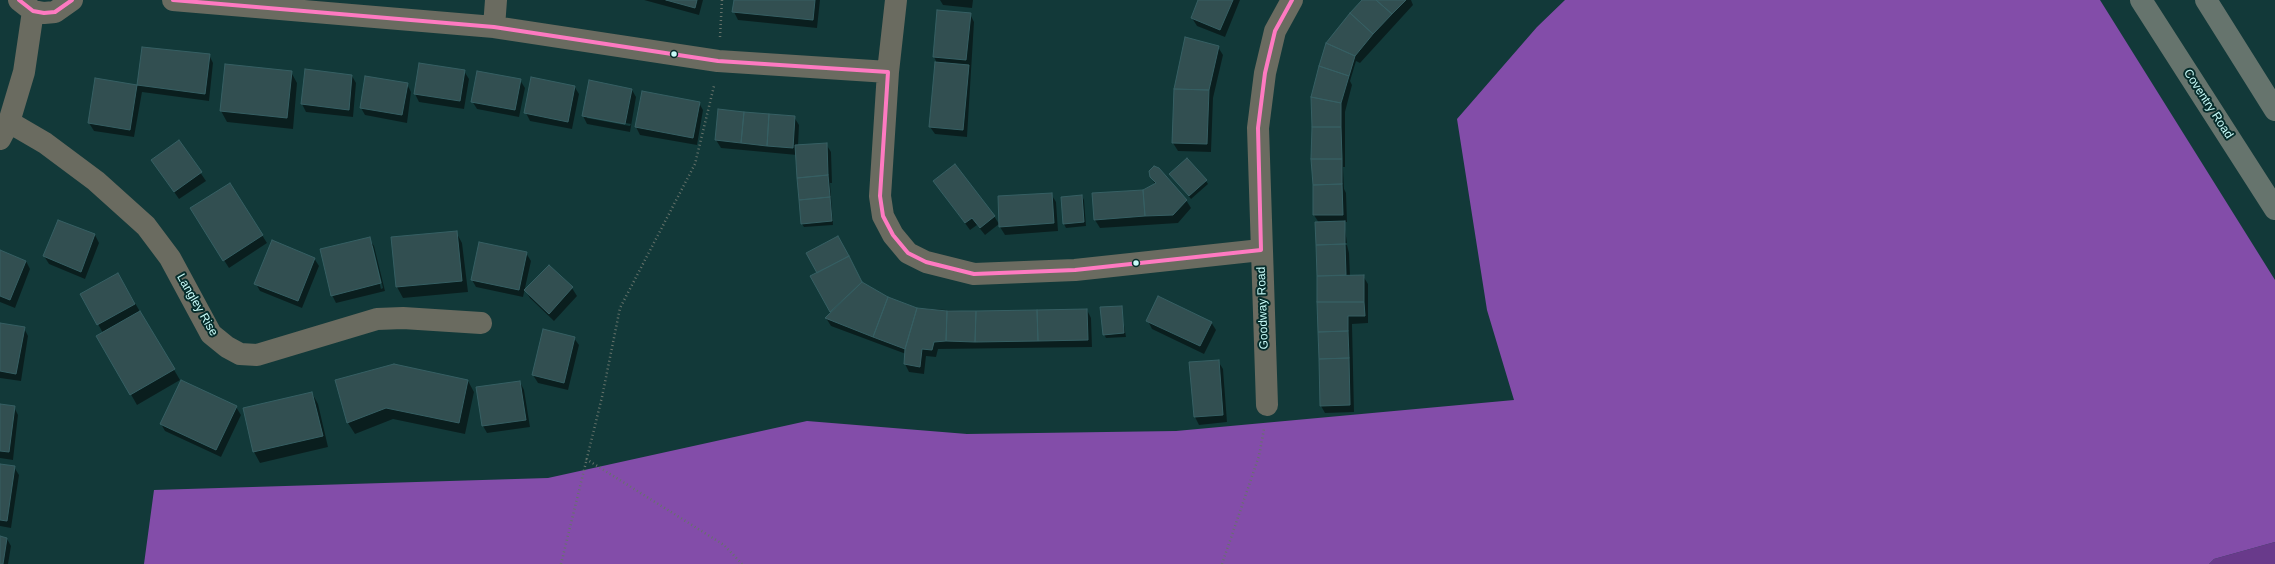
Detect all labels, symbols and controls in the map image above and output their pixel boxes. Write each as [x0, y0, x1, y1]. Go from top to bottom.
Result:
unlabelled marker [669, 49, 679, 59]
street label: Coventry Road [2180, 67, 2236, 141]
unlabelled marker [1131, 258, 1141, 268]
street label: Goodway Road [1254, 266, 1272, 350]
street label: Langley Rise [173, 271, 221, 339]

